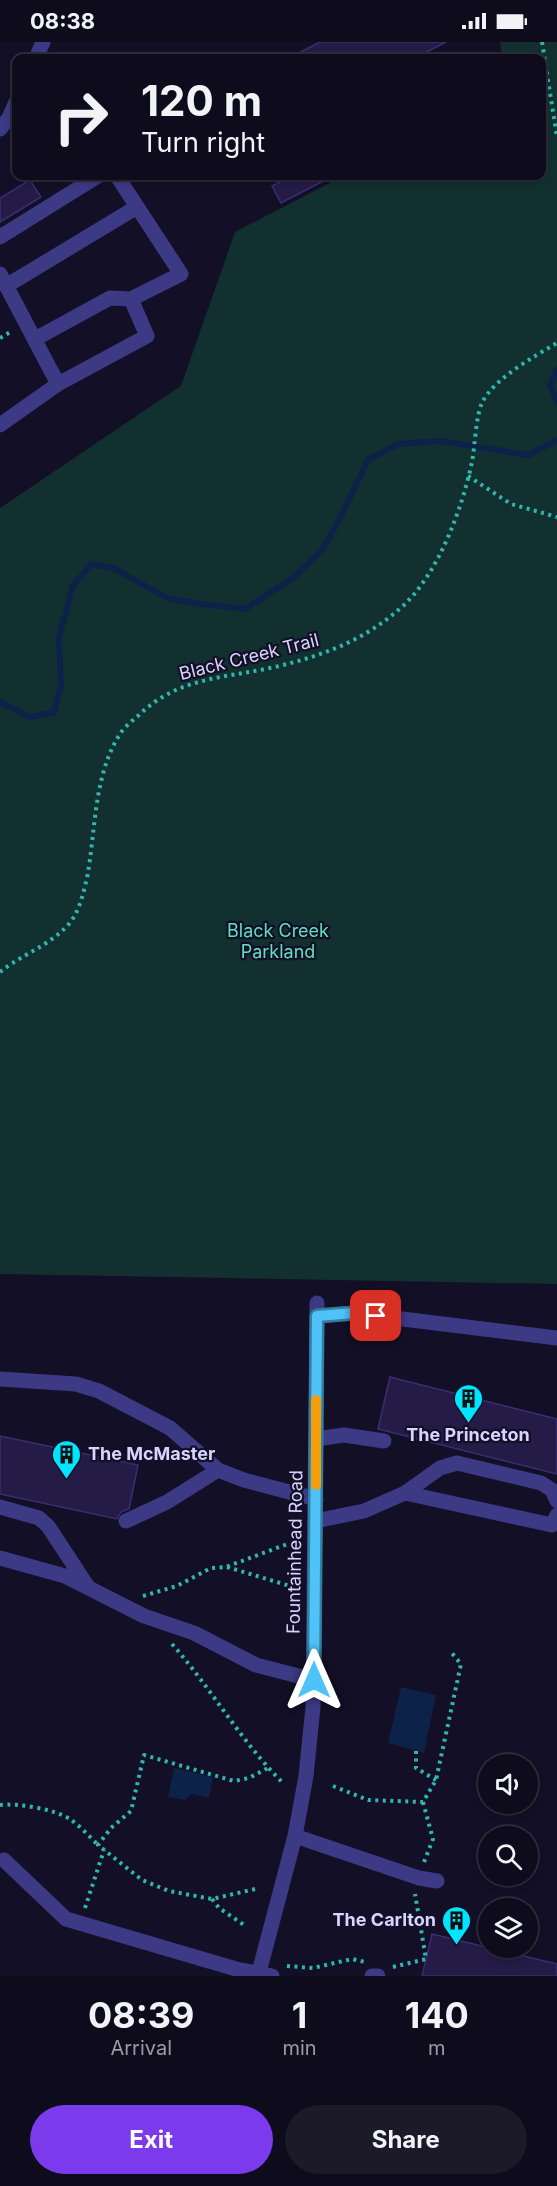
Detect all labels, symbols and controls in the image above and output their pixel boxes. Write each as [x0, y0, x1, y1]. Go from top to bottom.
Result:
text: 08:38 [30, 8, 95, 34]
text: 120 m [141, 75, 262, 126]
icon: right [42, 78, 120, 156]
text: Turn right [141, 126, 265, 159]
street label: Black Creek Trail [177, 629, 321, 684]
park label: Black Creek Parkland [227, 920, 329, 962]
pin [350, 1290, 401, 1341]
icon: arrive [359, 1299, 392, 1332]
building icon: The Princeton [452, 1382, 484, 1424]
place label: The Princeton [406, 1424, 530, 1445]
building icon: The McMaster [51, 1438, 83, 1480]
place label: The McMaster [88, 1443, 215, 1464]
street label: Fountainhead Road [283, 1470, 306, 1634]
position arrow [282, 1648, 346, 1712]
map controls [478, 1754, 538, 1958]
button: sound [478, 1754, 538, 1814]
button: search [478, 1826, 538, 1886]
button: layers [478, 1898, 538, 1958]
building icon: The Carlton [441, 1904, 473, 1946]
place label: The Carlton [333, 1909, 436, 1930]
text: 08:39 [88, 1993, 194, 2037]
text: 1 [292, 1993, 307, 2037]
text: 140 [405, 1993, 469, 2037]
text: Arrival [110, 2036, 172, 2060]
text: min [282, 2036, 317, 2060]
text: m [428, 2036, 446, 2060]
button: Exit [30, 2105, 273, 2174]
button: Share [285, 2105, 527, 2174]

